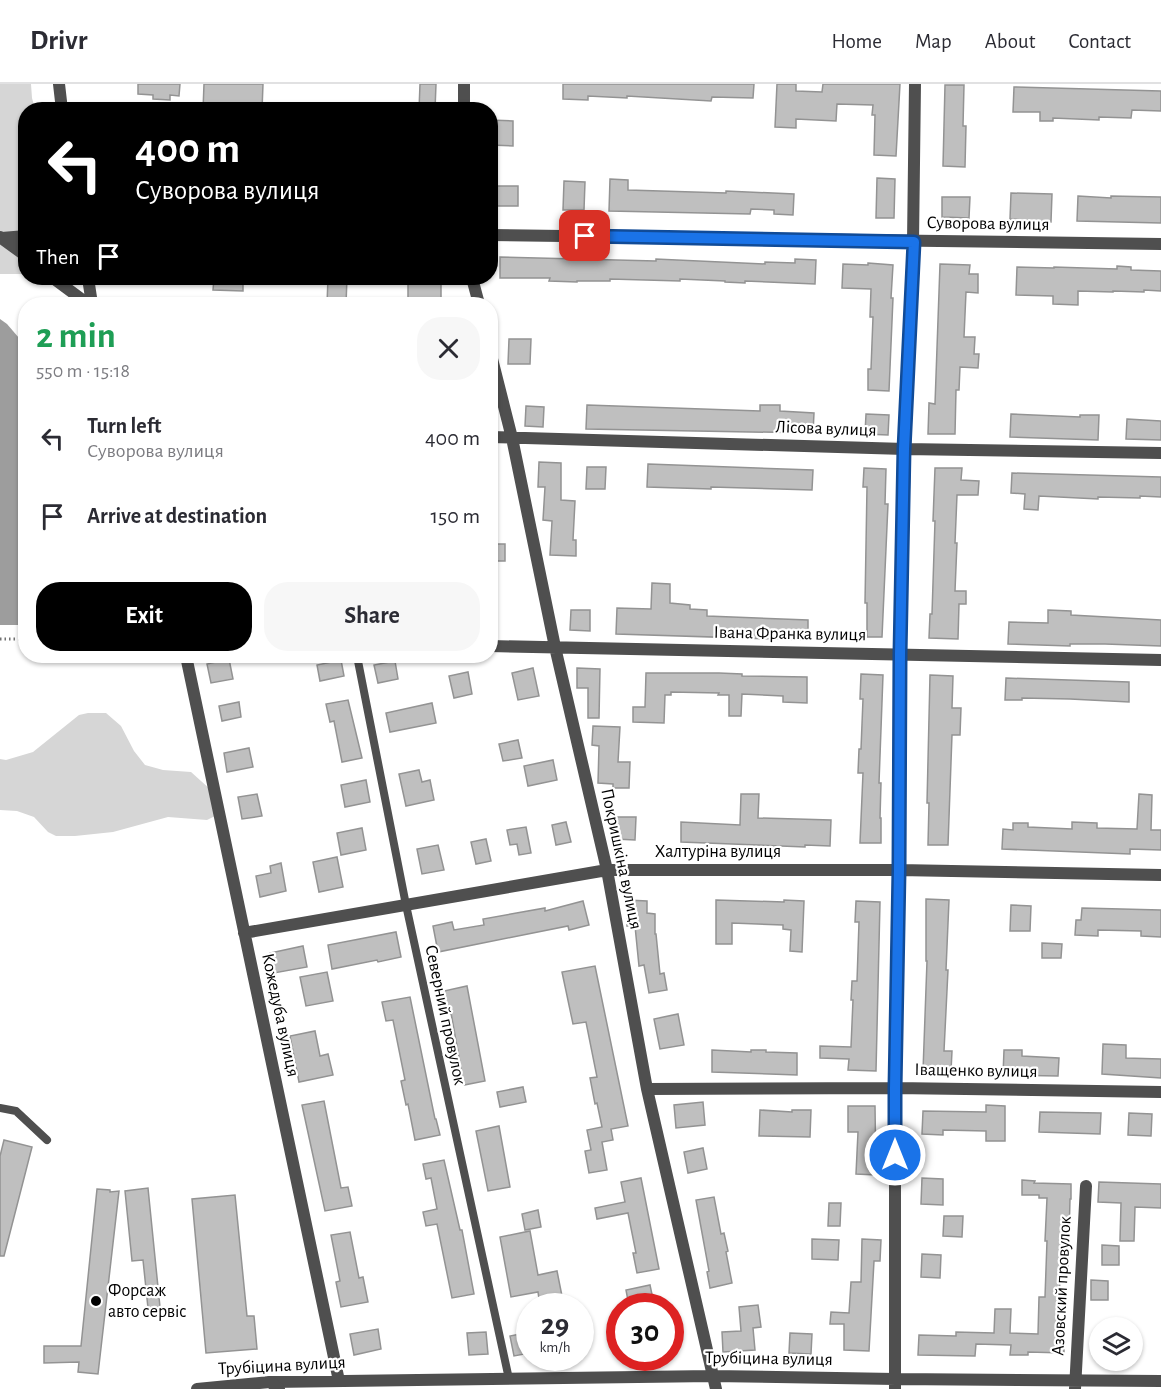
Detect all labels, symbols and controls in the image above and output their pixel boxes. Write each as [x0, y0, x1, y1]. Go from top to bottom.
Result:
text: Drivr [30, 27, 87, 55]
text: Home [831, 31, 882, 52]
text: Map [915, 31, 952, 52]
text: About [985, 31, 1035, 52]
text: Contact [1068, 31, 1131, 52]
icon: left [36, 126, 114, 204]
text: 400 m [135, 128, 240, 170]
text: Суворова вулиця [135, 177, 320, 204]
pin [559, 210, 610, 261]
street label: Суворова вулиця [926, 214, 1050, 234]
icon: arrive [568, 219, 601, 252]
icon: arrive [92, 240, 125, 273]
text: Then [36, 246, 80, 268]
button: close [417, 317, 480, 380]
text: 2 min [36, 318, 116, 354]
text: 550 m · 15:18 [36, 361, 130, 381]
text: Turn left [87, 415, 161, 437]
street label: Лісова вулиця [775, 418, 877, 440]
icon: left [36, 422, 69, 455]
text: 400 m [425, 427, 480, 449]
text: Суворова вулиця [87, 441, 224, 461]
icon: arrive [36, 500, 69, 533]
text: Arrive at destination [87, 505, 267, 527]
text: 150 m [430, 505, 480, 527]
button: Exit [36, 582, 252, 651]
button: Share [264, 582, 480, 651]
street label: Івана Франка вулиця [714, 624, 866, 644]
street label: Покришкіна вулиця [597, 787, 645, 931]
street label: Халтуріна вулиця [655, 843, 781, 861]
street label: Северний провулок [421, 943, 469, 1087]
street label: Кожедуба вулиця [258, 951, 303, 1078]
street label: Іващенко вулиця [914, 1061, 1038, 1081]
position arrow [863, 1123, 927, 1187]
street label: Азовский провулок [1049, 1215, 1075, 1356]
place label: Форсаж авто сервіс [108, 1282, 187, 1321]
speed limit sign: 30 [606, 1293, 684, 1371]
marker: Форсаж авто сервіс [89, 1294, 103, 1308]
text: 29 [541, 1310, 569, 1340]
map controls [1089, 1317, 1143, 1371]
button: layers [1089, 1317, 1143, 1371]
text: km/h [540, 1340, 570, 1355]
street label: Трубіцина вулиця [705, 1348, 833, 1369]
street label: Трубіцина вулиця [218, 1353, 346, 1378]

